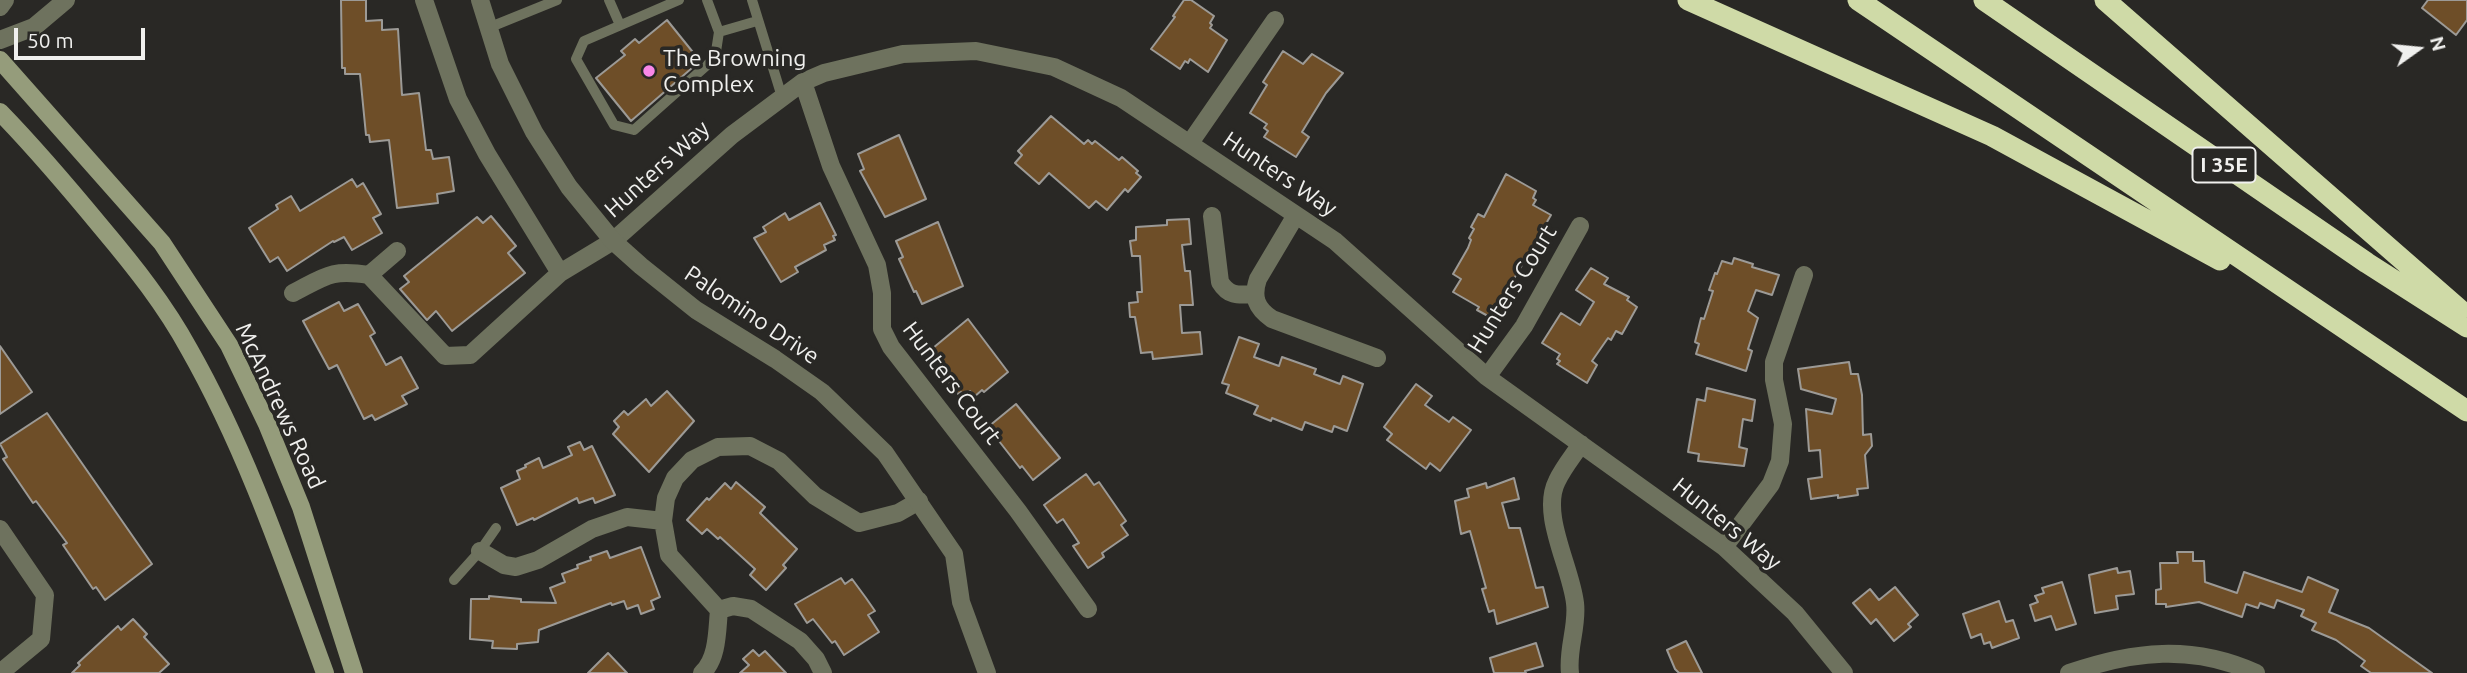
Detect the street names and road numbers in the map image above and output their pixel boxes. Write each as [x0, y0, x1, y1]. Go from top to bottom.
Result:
street label: Hunters Way [599, 115, 715, 223]
street label: Hunters Way [1218, 126, 1342, 222]
road number: I 35E [2192, 148, 2256, 182]
street label: Hunters Court [1462, 220, 1562, 358]
street label: Palomino Drive [679, 260, 825, 370]
street label: Hunters Court [897, 316, 1007, 450]
street label: McAndrews Road [230, 319, 330, 493]
street label: Hunters Way [1667, 472, 1787, 576]

